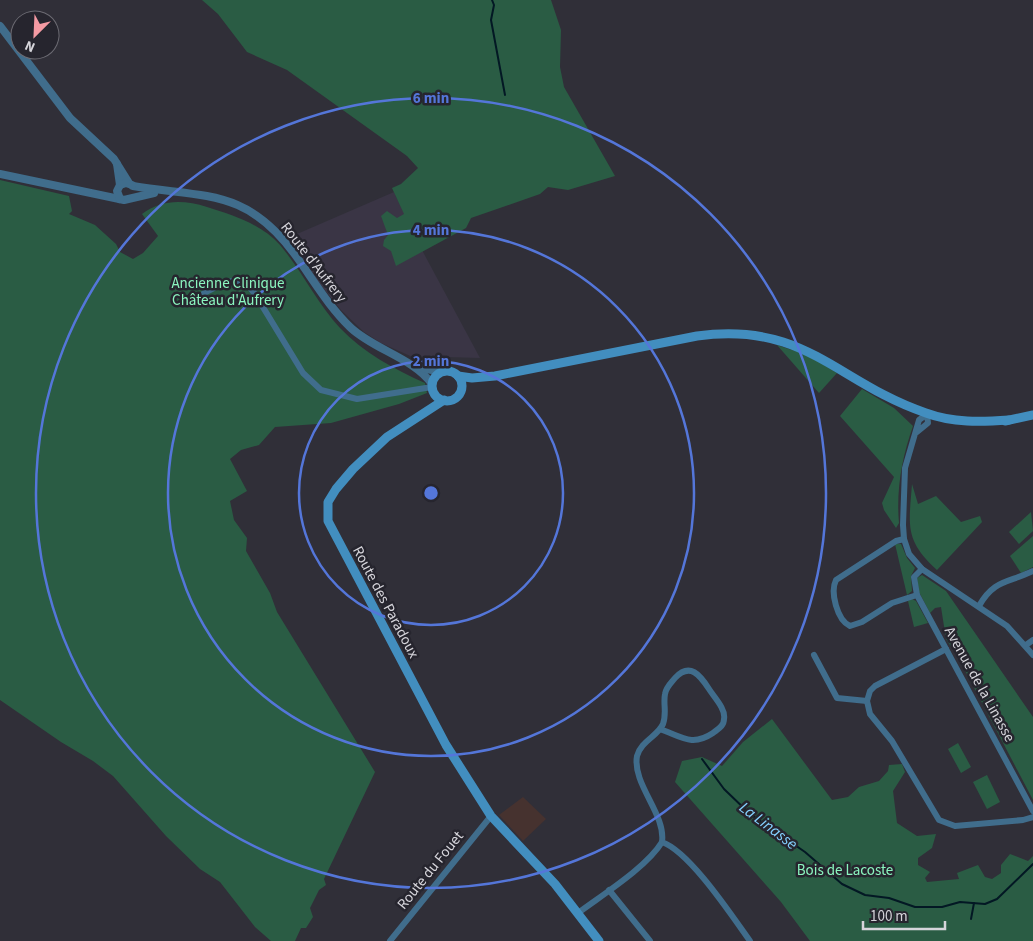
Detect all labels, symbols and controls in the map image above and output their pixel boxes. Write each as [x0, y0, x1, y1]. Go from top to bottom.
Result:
north arrow [10, 10, 60, 60]
text: N [22, 35, 38, 57]
text: 6 min [413, 88, 449, 109]
street label: Route d'Aufrery [276, 218, 352, 307]
text: 4 min [413, 220, 449, 241]
park label: Ancienne Clinique Château d'Aufrery [171, 273, 285, 311]
text: 2 min [413, 351, 449, 372]
centre of rings [422, 484, 440, 502]
street label: Route des Paradoux [347, 542, 424, 662]
street label: Avenue de la Linasse [939, 623, 1020, 746]
water label: La Linasse [735, 797, 802, 855]
street label: Route du Fouet [392, 827, 469, 914]
park label: Bois de Lacoste [797, 860, 893, 881]
scale bar [863, 898, 946, 930]
text: 100 m [870, 906, 908, 927]

